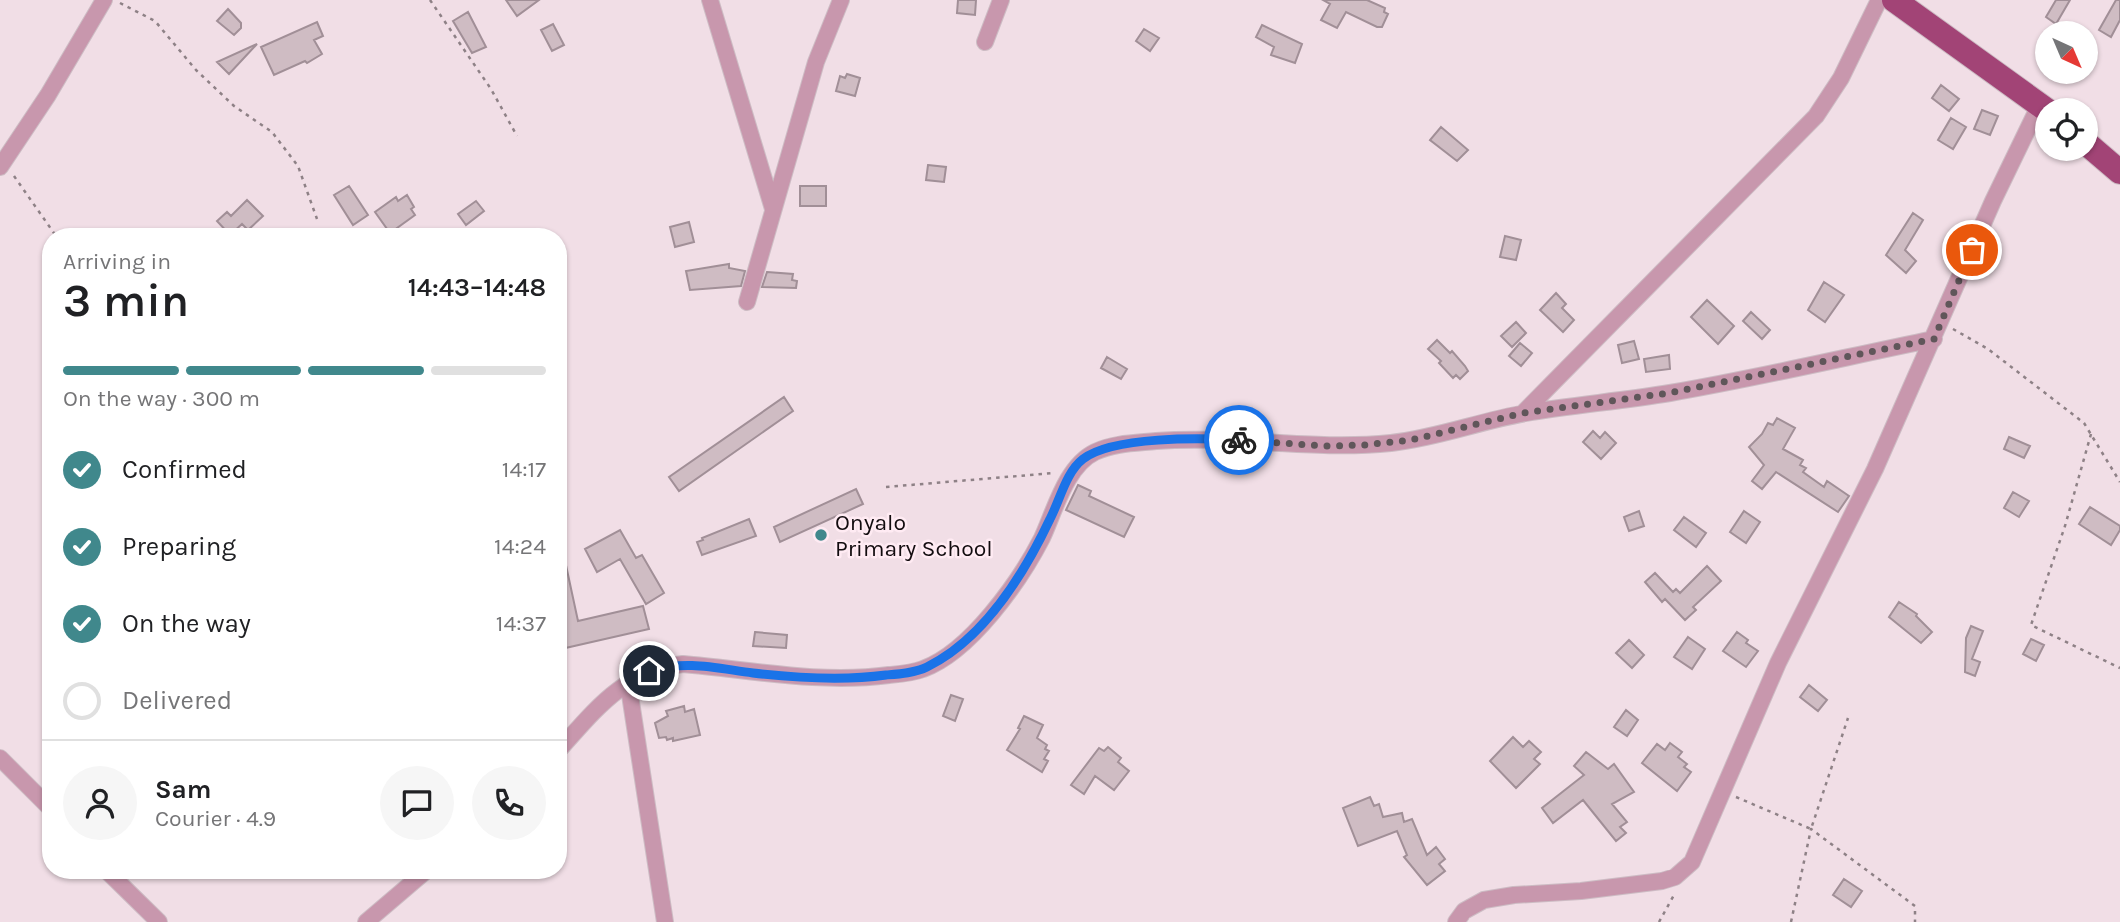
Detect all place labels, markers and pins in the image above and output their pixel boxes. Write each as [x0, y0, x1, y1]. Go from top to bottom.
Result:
pin [1942, 220, 2002, 280]
place label: Onyalo Primary School [835, 509, 993, 562]
marker: Onyalo Primary School [813, 527, 829, 543]
pin [619, 641, 679, 701]

